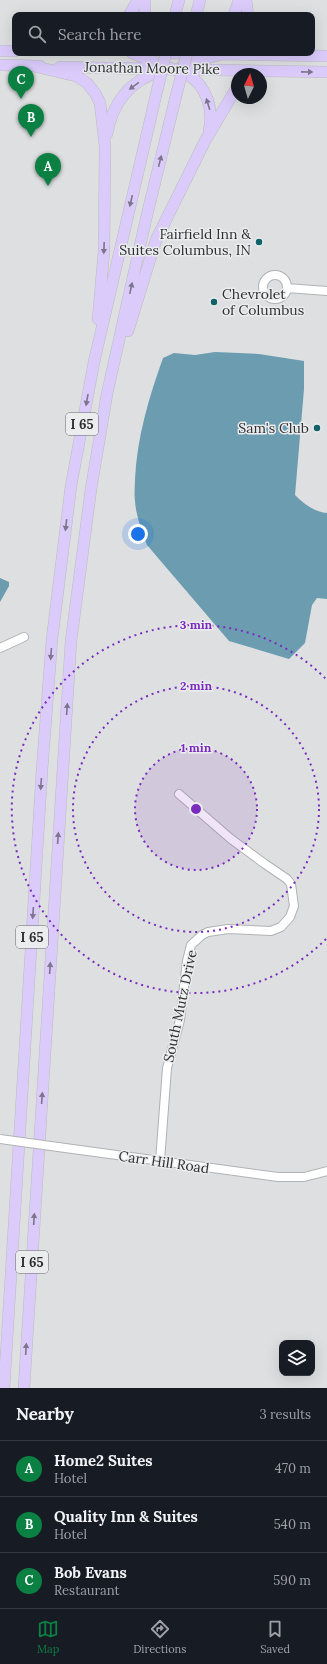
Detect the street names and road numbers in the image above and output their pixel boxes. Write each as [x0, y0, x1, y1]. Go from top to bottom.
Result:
street label: Jonathan Moore Pike [83, 58, 221, 78]
road number: I 65 [66, 413, 98, 435]
road number: I 65 [16, 926, 48, 948]
street label: South Mutz Drive [159, 948, 201, 1064]
street label: Carr Hill Road [118, 1147, 210, 1177]
road number: I 65 [16, 1251, 48, 1273]

